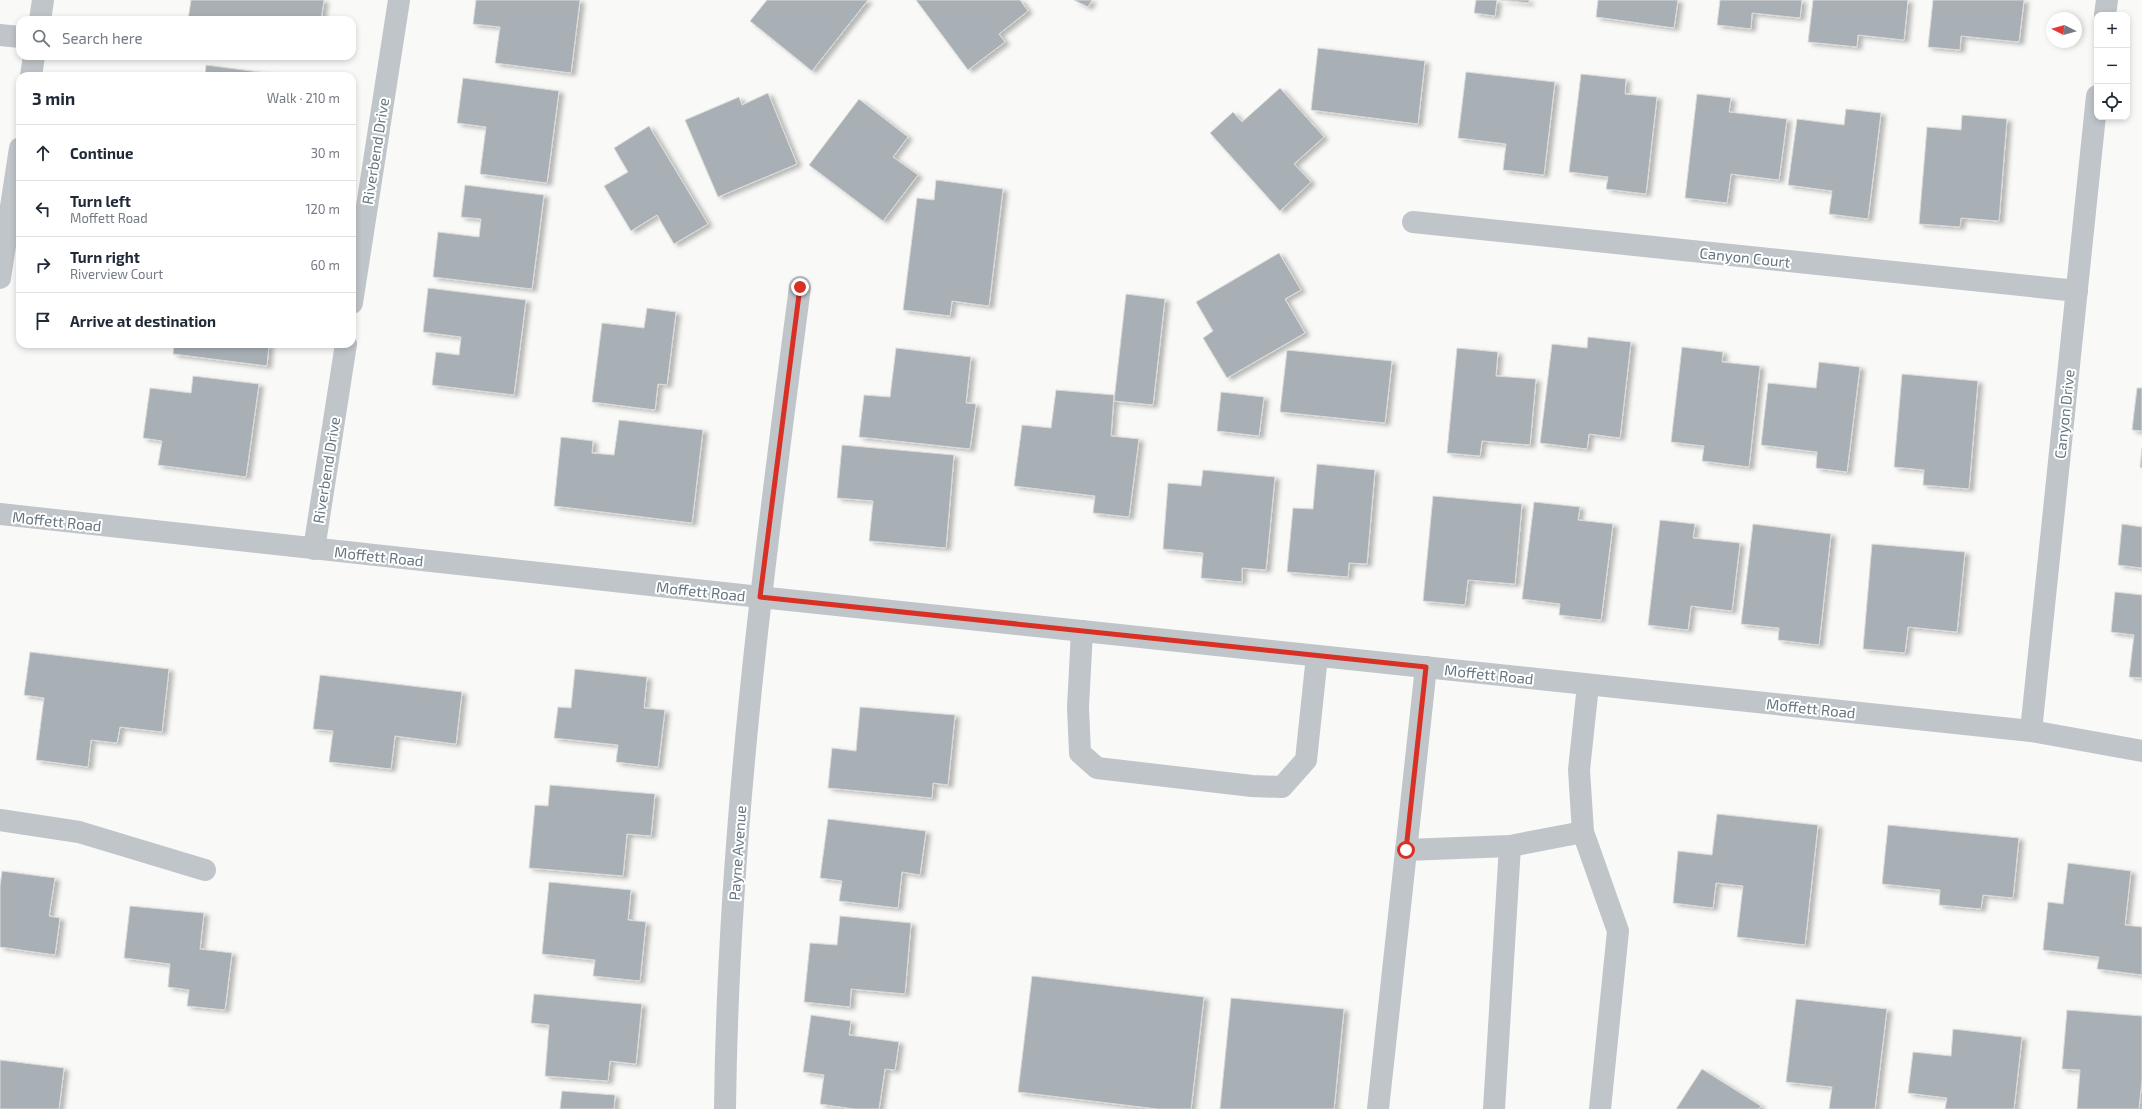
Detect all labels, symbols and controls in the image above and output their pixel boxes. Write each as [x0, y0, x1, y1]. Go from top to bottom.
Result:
north arrow [2046, 12, 2082, 48]
map controls [2094, 12, 2130, 120]
button: + [2094, 12, 2130, 48]
search box [16, 16, 356, 60]
icon: search [30, 27, 52, 49]
text: Search here [62, 29, 143, 47]
button: − [2094, 48, 2130, 84]
button: locate [2094, 84, 2130, 120]
text: 3 min [32, 88, 75, 108]
text: Walk · 210 m [267, 90, 340, 106]
street label: Riverbend Drive [358, 96, 392, 206]
icon: ahead [32, 142, 54, 164]
text: Continue [70, 144, 133, 162]
text: 30 m [311, 145, 340, 161]
text: Turn left [70, 192, 131, 210]
icon: left [32, 198, 54, 220]
text: 120 m [305, 201, 340, 217]
text: Moffett Road [70, 210, 148, 226]
street label: Canyon Court [1699, 243, 1792, 271]
text: Turn right [70, 248, 140, 266]
icon: right [32, 254, 54, 276]
text: 60 m [310, 257, 340, 273]
text: Riverview Court [70, 266, 163, 282]
route end [791, 278, 809, 296]
icon: arrive [32, 310, 54, 332]
text: Arrive at destination [70, 312, 216, 330]
street label: Canyon Drive [2050, 369, 2078, 459]
street label: Riverbend Drive [309, 415, 343, 525]
street label: Moffett Road [12, 507, 102, 535]
street label: Moffett Road [334, 542, 424, 570]
street label: Moffett Road [656, 577, 746, 605]
street label: Moffett Road [1444, 660, 1534, 688]
street label: Moffett Road [1766, 694, 1856, 722]
street label: Payne Avenue [725, 805, 749, 901]
route start [1397, 841, 1415, 859]

